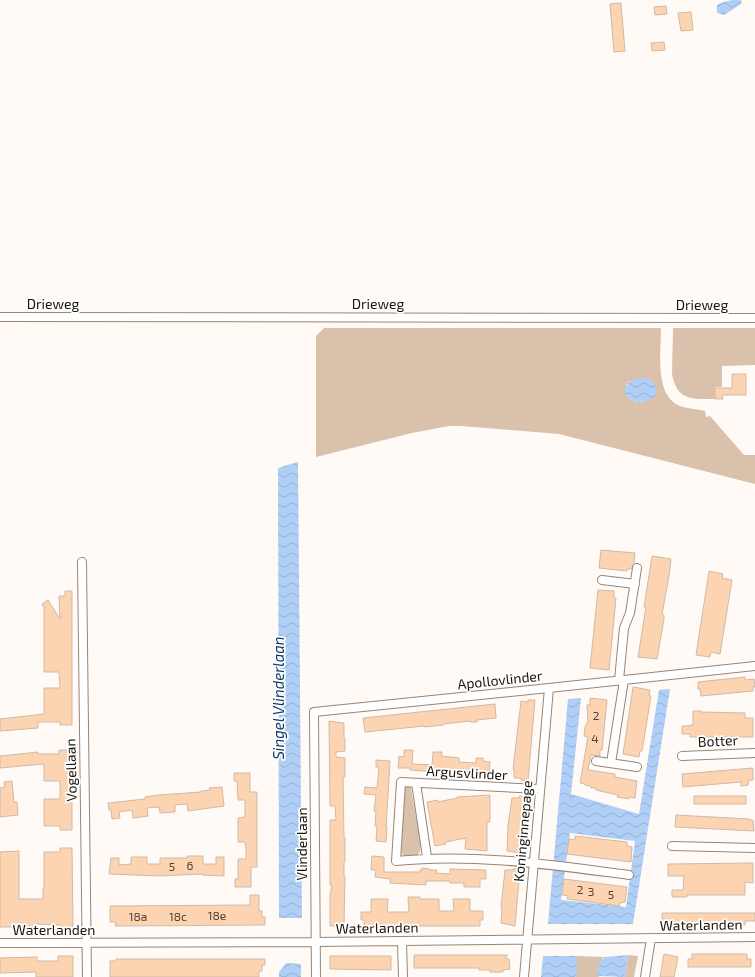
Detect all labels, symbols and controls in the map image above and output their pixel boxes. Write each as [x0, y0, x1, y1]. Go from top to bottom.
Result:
street label: Drieweg [27, 295, 80, 312]
street label: Drieweg [352, 295, 405, 312]
street label: Drieweg [676, 296, 729, 313]
water label: Singel Vlinderlaan [269, 636, 287, 760]
street label: Apollovlinder [457, 667, 544, 692]
house number: 2 [593, 708, 600, 722]
house number: 4 [591, 731, 599, 745]
street label: Botter [697, 731, 739, 750]
street label: Vogellaan [61, 738, 80, 802]
street label: Argusvlinder [426, 762, 509, 783]
street label: Koninginnepage [510, 779, 535, 882]
street label: Vlinderlaan [293, 807, 310, 881]
house number: 6 [187, 858, 194, 872]
house number: 5 [169, 859, 175, 873]
house number: 2 [577, 882, 584, 896]
house number: 3 [588, 884, 594, 898]
house number: 5 [608, 887, 614, 901]
house number: 18e [208, 908, 226, 922]
house number: 18a [129, 909, 147, 923]
house number: 18c [169, 909, 187, 923]
street label: Waterlanden [659, 915, 743, 934]
street label: Waterlanden [335, 918, 419, 937]
street label: Waterlanden [13, 921, 95, 938]

